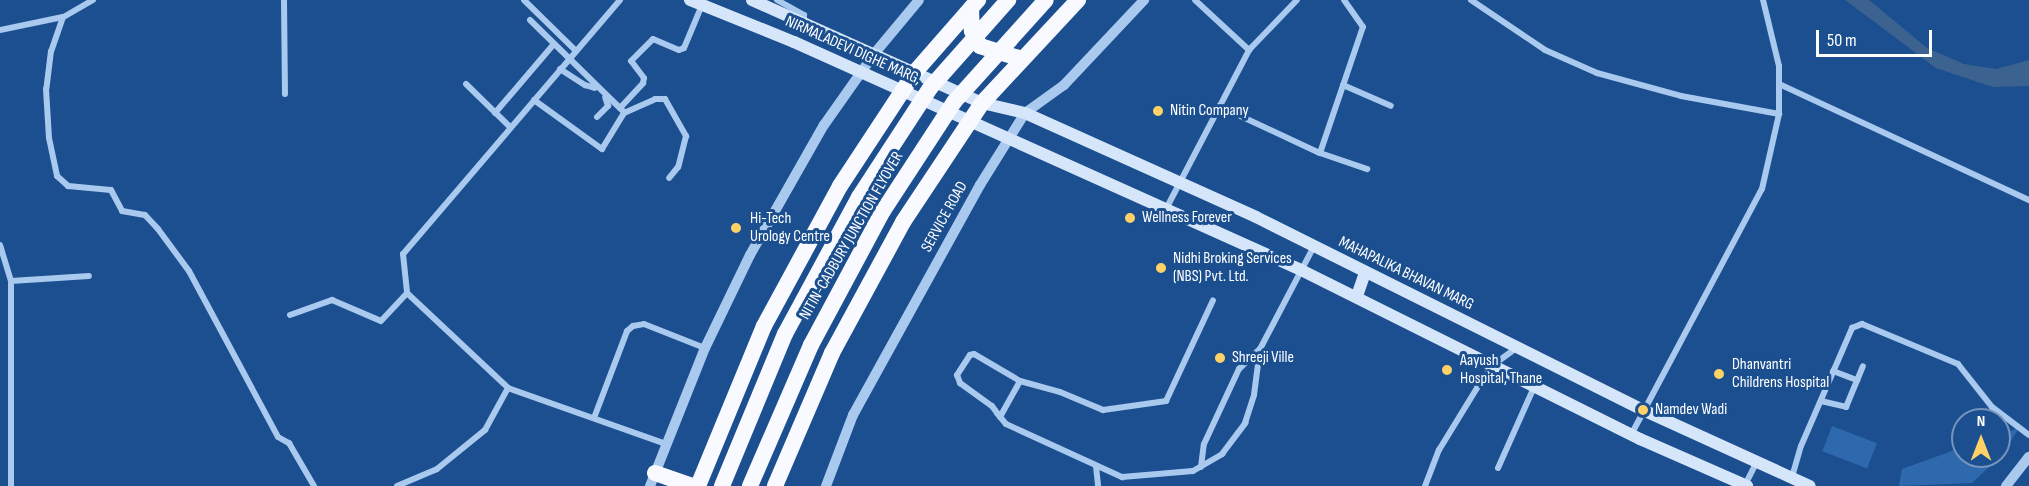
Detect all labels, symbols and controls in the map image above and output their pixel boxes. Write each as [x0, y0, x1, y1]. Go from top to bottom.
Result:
street label: NIRMALADEVI DIGHE MARG, [782, 12, 924, 90]
scale bar [1819, 18, 1934, 56]
text: 50 m [1827, 30, 1857, 51]
place label: Nitin Company [1170, 101, 1249, 121]
marker: Nitin Company [1151, 104, 1165, 118]
street label: NITIN-CADBURY JUNCTION FLYOVER [796, 149, 908, 323]
street label: SERVICE ROAD [918, 178, 972, 256]
place label: Wellness Forever [1142, 208, 1232, 228]
place label: Hi-Tech Urology Centre [750, 209, 830, 247]
marker: Wellness Forever [1123, 211, 1137, 225]
marker: Hi-Tech Urology Centre [727, 219, 745, 237]
street label: MAHAPALIKA BHAVAN MARG [1335, 233, 1477, 315]
place label: Nidhi Broking Services (NBS) Pvt. Ltd. [1173, 249, 1292, 287]
marker: Nidhi Broking Services (NBS) Pvt. Ltd. [1154, 261, 1168, 275]
place label: Shreeji Ville [1232, 348, 1294, 368]
marker: Shreeji Ville [1213, 351, 1227, 365]
place label: Aayush Hospital, Thane [1460, 351, 1542, 389]
place label: Dhanvantri Childrens Hospital [1732, 355, 1829, 393]
marker: Aayush Hospital, Thane [1438, 361, 1456, 379]
marker: Dhanvantri Childrens Hospital [1710, 365, 1728, 383]
place label: Namdev Wadi [1655, 400, 1727, 420]
marker: Namdev Wadi [1636, 403, 1650, 417]
north arrow [1951, 408, 2011, 468]
text: N [1977, 412, 1985, 431]

